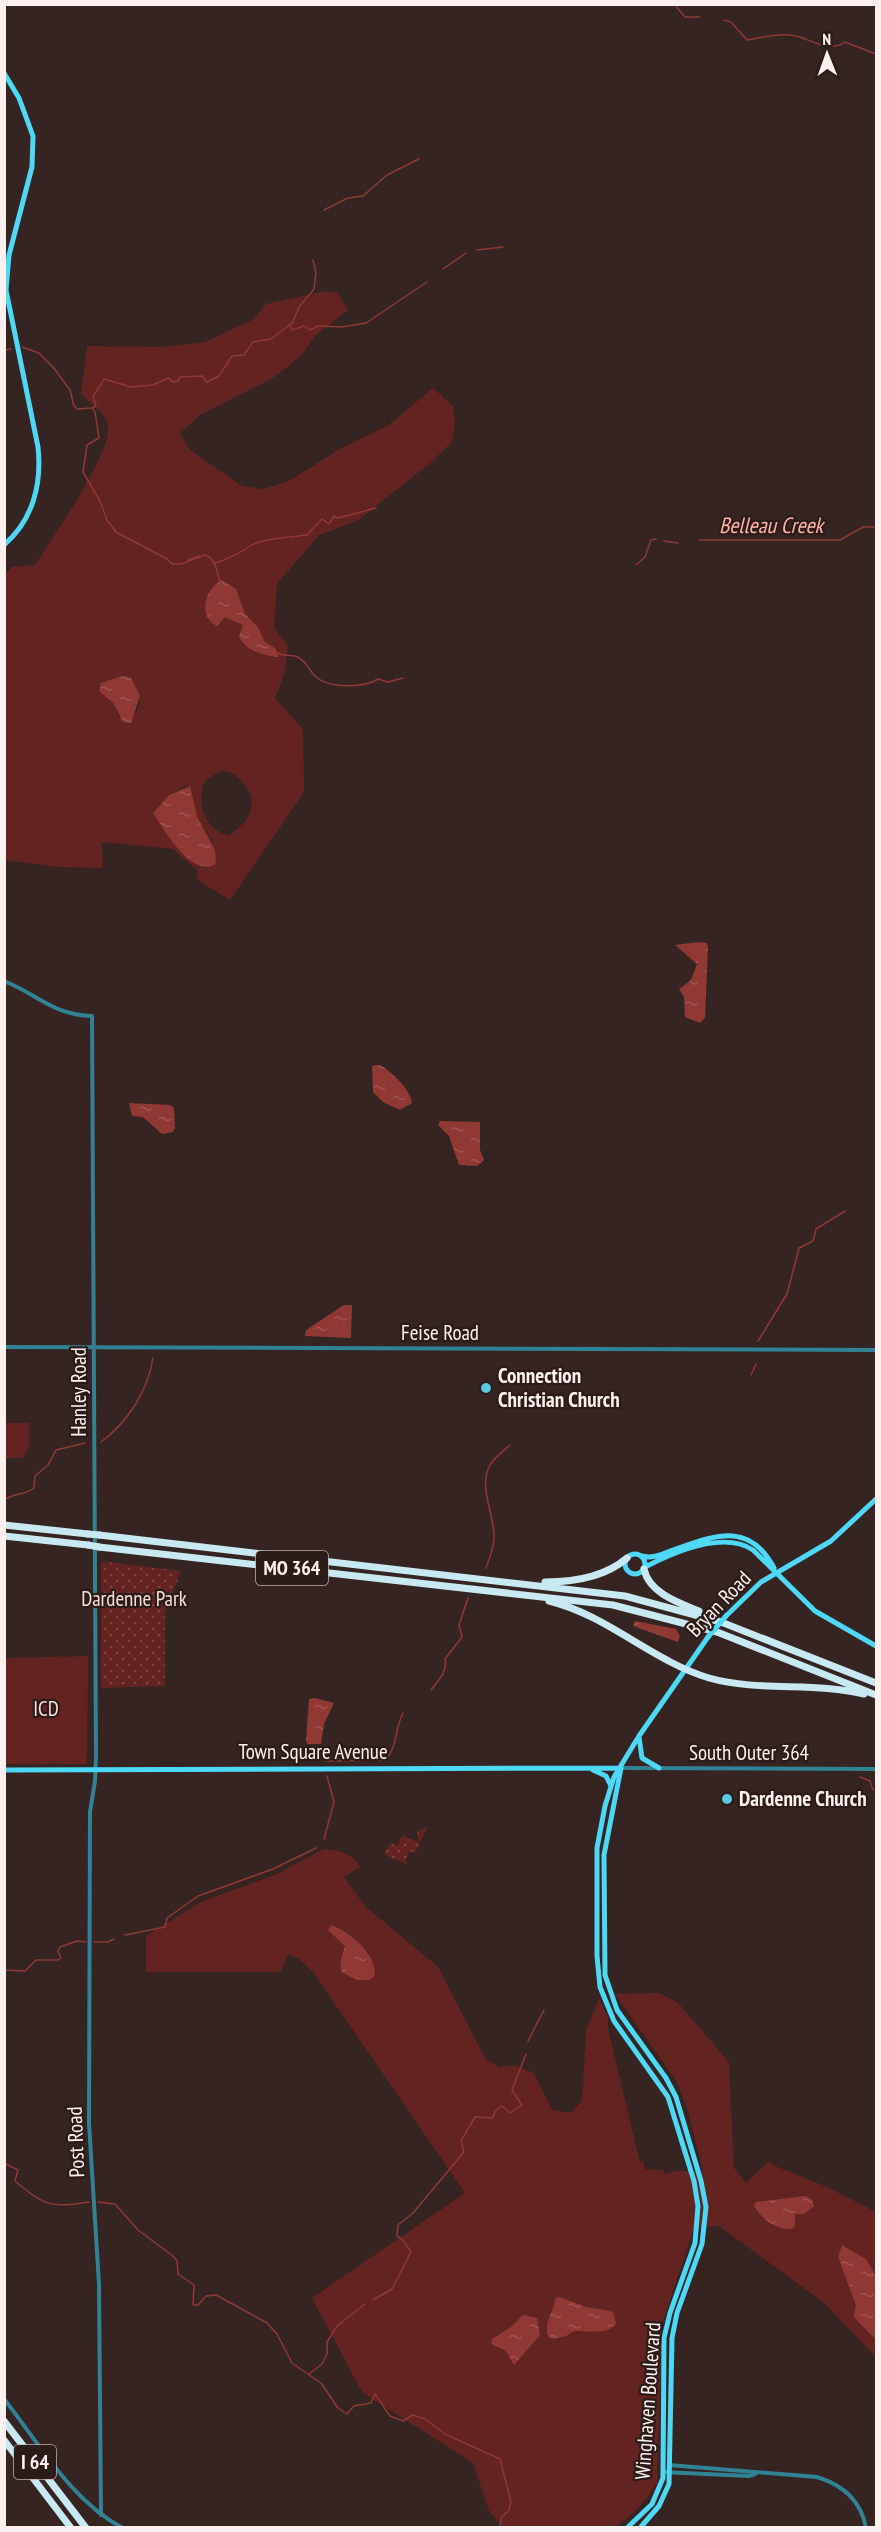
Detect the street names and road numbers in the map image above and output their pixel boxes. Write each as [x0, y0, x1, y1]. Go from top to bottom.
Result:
street label: Feise Road [401, 1319, 479, 1346]
street label: Hanley Road [65, 1347, 92, 1437]
road number: MO 364 [256, 1551, 328, 1585]
street label: Bryan Road [681, 1565, 757, 1642]
street label: Town Square Avenue [238, 1738, 388, 1765]
street label: South Outer 364 [689, 1739, 810, 1766]
street label: Post Road [61, 2106, 90, 2178]
street label: Winghaven Boulevard [629, 2321, 666, 2481]
road number: I 64 [14, 2445, 56, 2479]

